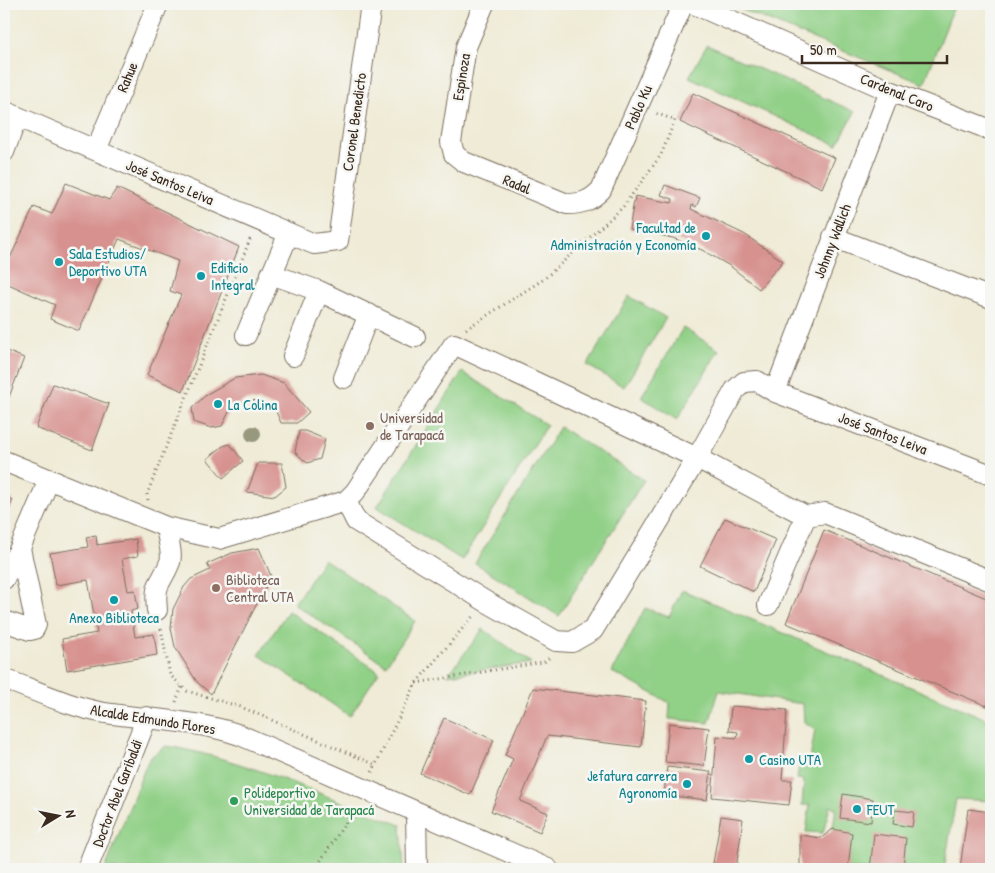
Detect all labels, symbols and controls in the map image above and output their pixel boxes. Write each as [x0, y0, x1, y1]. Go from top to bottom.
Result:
scale bar [802, 32, 948, 64]
text: 50 m [810, 39, 837, 60]
street label: Espinoza [447, 52, 475, 102]
street label: Rahue [111, 59, 143, 95]
street label: Cardenal Caro [857, 68, 937, 116]
street label: Coronel Benedicto [337, 72, 371, 172]
street label: Pablo Ku [619, 81, 657, 133]
street label: José Santos Leiva [123, 154, 217, 210]
street label: Radal [500, 169, 534, 199]
street label: Johnny Wallich [808, 201, 856, 281]
place label: Facultad de Administración y Economía [551, 217, 696, 255]
marker: Facultad de Administración y Economía [700, 230, 712, 242]
place label: Sala Estudios/ Deportivo UTA [69, 243, 148, 281]
marker: Sala Estudios/ Deportivo UTA [53, 256, 65, 268]
place label: Edificio Integral [211, 257, 255, 295]
marker: Edificio Integral [195, 270, 207, 282]
place label: La Colina [228, 394, 277, 415]
marker: La Colina [212, 398, 224, 410]
street label: José Santos Leiva [836, 406, 931, 460]
place label: Universidad de Tarapacá [380, 407, 444, 445]
marker: Universidad de Tarapacá [364, 420, 376, 432]
place label: Biblioteca Central UTA [226, 569, 294, 607]
marker: Biblioteca Central UTA [210, 582, 222, 594]
marker: Anexo Biblioteca [108, 594, 120, 606]
place label: Anexo Biblioteca [69, 607, 159, 628]
street label: Alcalde Edmundo Flores [89, 699, 217, 739]
street label: Doctor Abel Garibaldi [87, 736, 147, 850]
place label: Casino UTA [759, 749, 822, 770]
marker: Casino UTA [743, 753, 755, 765]
place label: Jefatura carrera Agronomía [587, 765, 677, 803]
marker: Jefatura carrera Agronomía [681, 778, 693, 790]
place label: Polideportivo Universidad de Tarapacá [244, 782, 374, 820]
north arrow [32, 790, 82, 840]
marker: Polideportivo Universidad de Tarapacá [228, 795, 240, 807]
place label: FEUT [866, 799, 896, 820]
marker: FEUT [851, 803, 863, 815]
text: N [61, 808, 81, 820]

